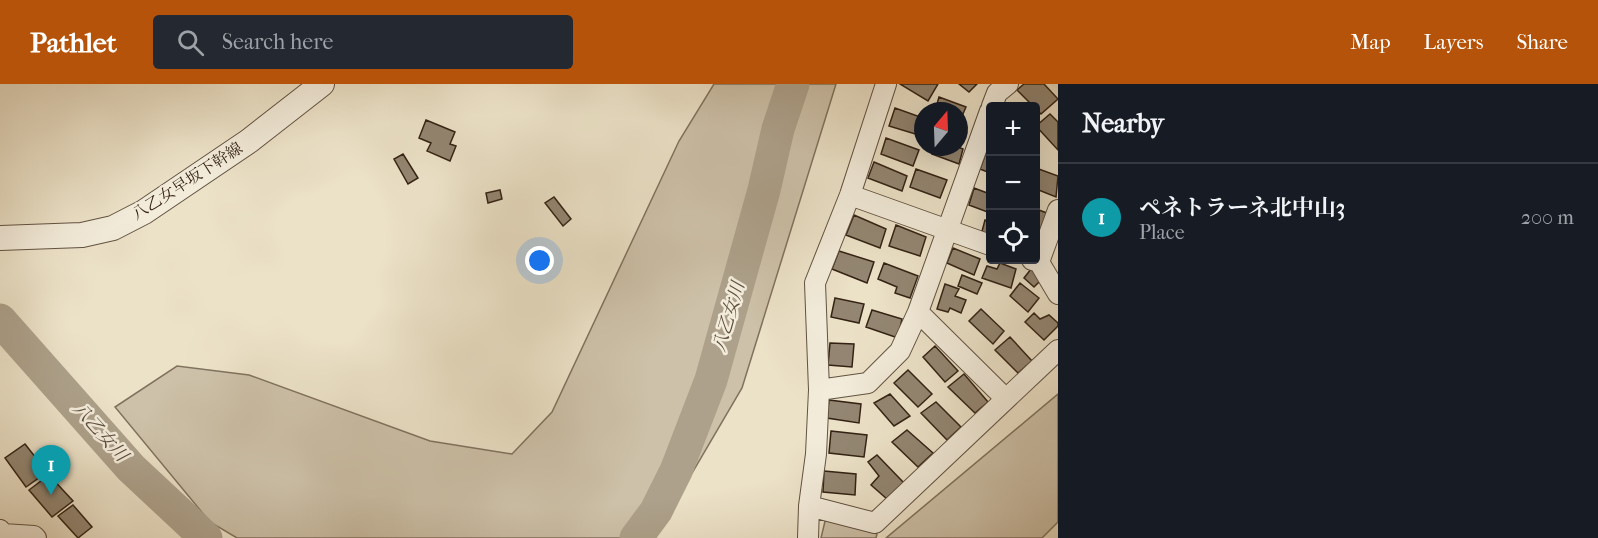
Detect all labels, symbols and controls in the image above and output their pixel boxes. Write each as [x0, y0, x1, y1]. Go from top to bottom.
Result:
search box [153, 15, 573, 69]
text: Pathlet [30, 26, 117, 59]
icon: search [174, 26, 207, 59]
text: Search here [222, 29, 333, 55]
text: Map [1350, 30, 1391, 54]
text: Layers [1424, 30, 1483, 54]
text: Share [1516, 30, 1568, 54]
north arrow [914, 102, 968, 156]
map controls [986, 102, 1040, 264]
button: + [986, 102, 1040, 156]
text: Nearby [1082, 108, 1164, 139]
street label: 八乙女早坂下幹線 [128, 138, 246, 224]
button: − [986, 156, 1040, 210]
text: ペネトラーネ北中山3 [1139, 195, 1345, 221]
text: 1 [1098, 206, 1105, 229]
text: 200 m [1521, 206, 1574, 229]
button: locate [986, 210, 1040, 264]
text: Place [1139, 221, 1185, 244]
your location [525, 246, 554, 275]
water label: 八乙女川 [709, 278, 750, 354]
water label: 八乙女川 [68, 398, 133, 467]
pin: 1 [32, 446, 70, 495]

